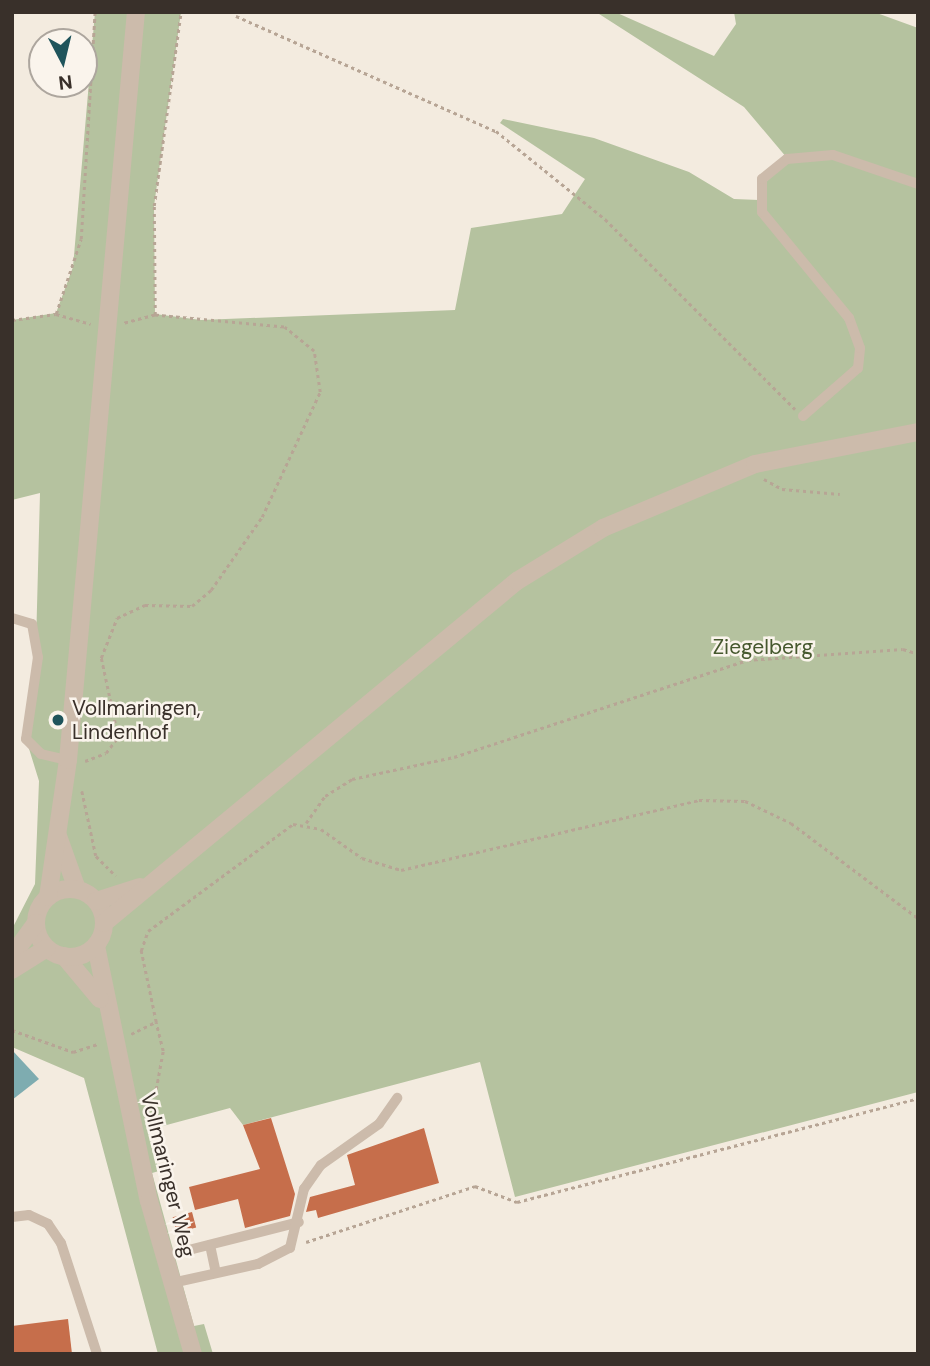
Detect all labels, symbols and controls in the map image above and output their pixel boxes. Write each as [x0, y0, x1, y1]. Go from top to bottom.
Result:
north arrow [28, 28, 98, 98]
text: N [57, 69, 74, 96]
park label: Ziegelberg [713, 634, 813, 660]
place label: Vollmaringen, Lindenhof [72, 695, 201, 745]
marker: Vollmaringen, Lindenhof [50, 712, 66, 728]
street label: Vollmaringer Weg [135, 1090, 201, 1260]

